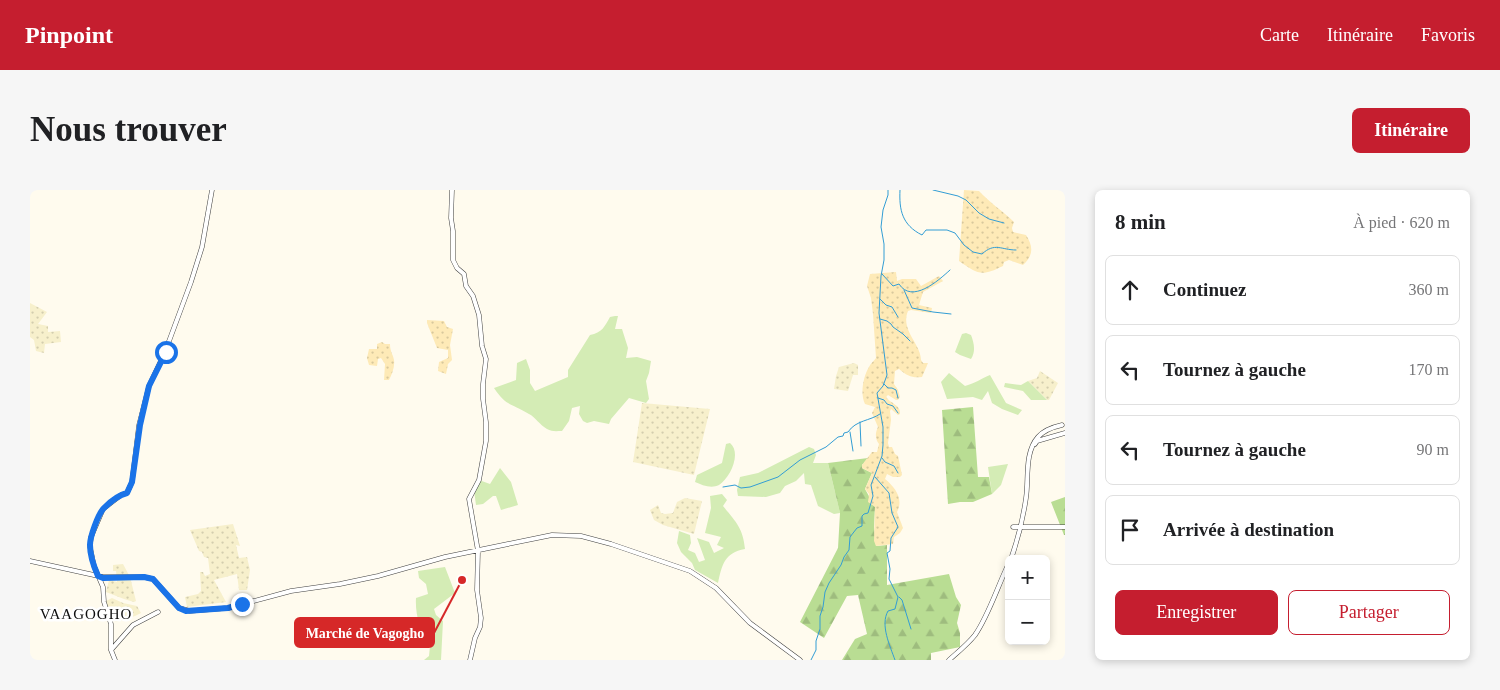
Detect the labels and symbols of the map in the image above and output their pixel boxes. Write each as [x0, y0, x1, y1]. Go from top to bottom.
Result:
route start [155, 341, 178, 364]
route end [231, 593, 254, 616]
district label: VAAGOGHO [40, 606, 132, 622]
callout: Marché de Vagogho [295, 618, 434, 647]
text: Marché de Vagogho [306, 626, 424, 641]

